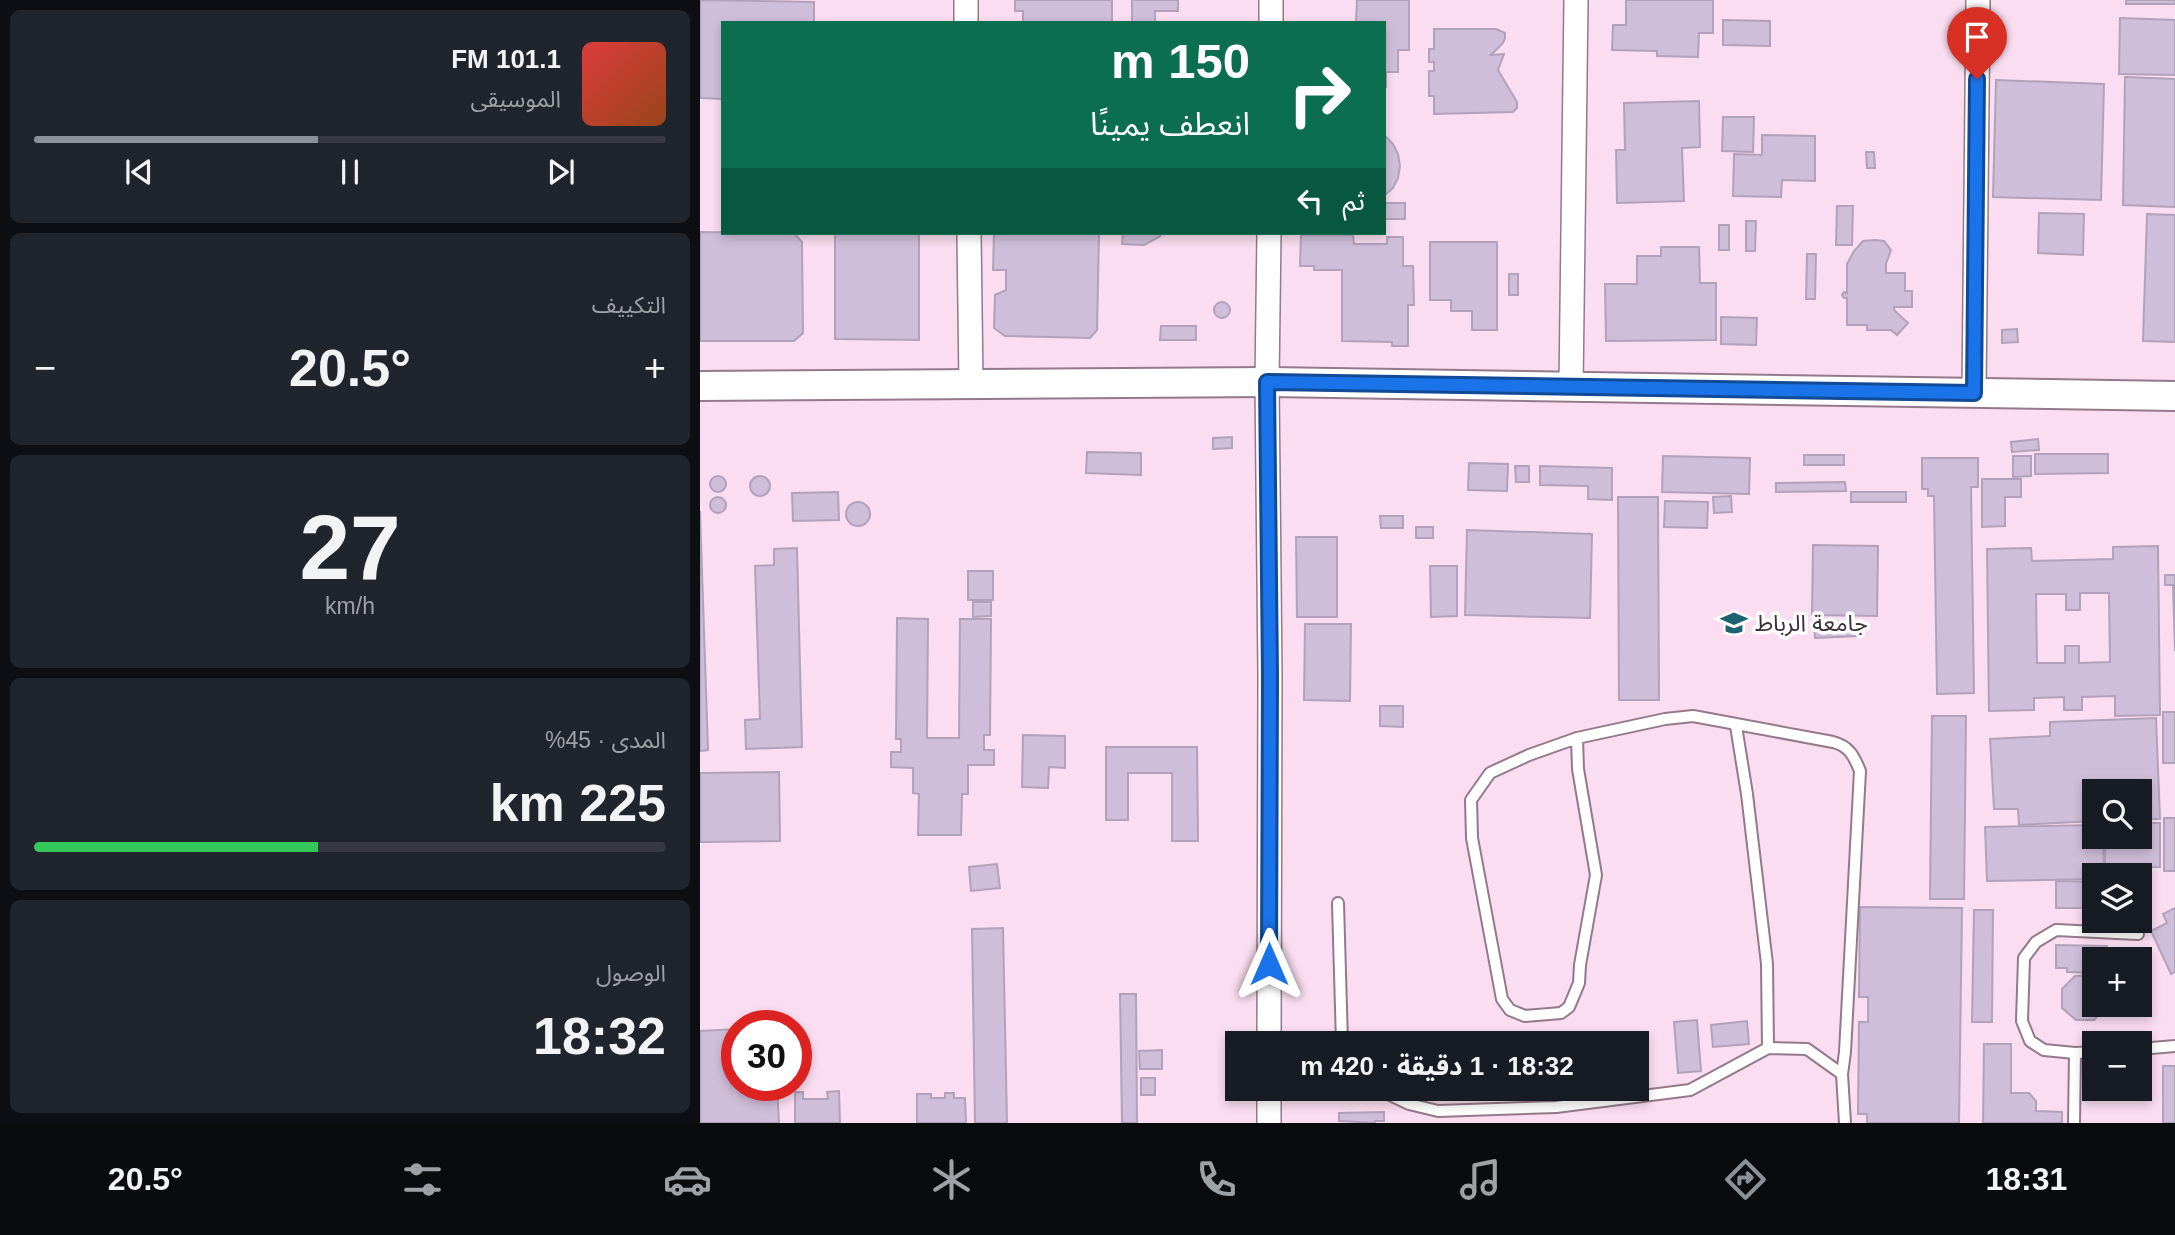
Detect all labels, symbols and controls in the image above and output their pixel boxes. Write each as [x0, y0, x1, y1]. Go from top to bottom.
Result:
pin [1947, 7, 2007, 79]
icon: arrive [1958, 18, 1996, 56]
text: 150 m [1111, 34, 1250, 88]
text: 101.1 FM [451, 44, 561, 74]
icon: right [1274, 49, 1365, 140]
text: الموسيقى [470, 86, 561, 112]
text: انعطف يمينًا [1090, 106, 1250, 142]
icon: previous [120, 153, 158, 191]
icon: pause [331, 153, 369, 191]
icon: next [542, 153, 580, 191]
icon: left [1291, 182, 1329, 220]
text: ثم [1343, 186, 1365, 216]
text: التكييف [592, 292, 666, 318]
text: 20.5° [289, 339, 411, 397]
text: − [34, 347, 56, 389]
text: + [644, 347, 666, 389]
text: 27 [299, 497, 401, 598]
text: km/h [325, 593, 375, 619]
school or university icon: جامعة الرباط [1719, 608, 1749, 638]
place label: جامعة الرباط [1755, 610, 1868, 637]
text: المدى · 45% [545, 727, 666, 753]
text: 225 km [490, 774, 666, 832]
map controls [2082, 779, 2152, 1101]
button: search [2082, 779, 2152, 849]
button: layers [2082, 863, 2152, 933]
position arrow [1232, 927, 1306, 1001]
button: + [2082, 947, 2152, 1017]
text: الوصول [596, 960, 666, 986]
text: 18:32 [533, 1007, 666, 1065]
speed limit sign: 30 [721, 1010, 812, 1101]
button: − [2082, 1031, 2152, 1101]
text: 18:32 · 1 دقيقة · 420 m [1300, 1051, 1574, 1081]
icon: filters [398, 1155, 447, 1204]
icon: car [663, 1155, 712, 1204]
icon: climate [927, 1155, 976, 1204]
icon: phone [1192, 1155, 1241, 1204]
icon: music [1456, 1155, 1505, 1204]
icon: directions [1721, 1155, 1770, 1204]
text: 20.5° [108, 1161, 183, 1197]
text: 18:31 [1985, 1161, 2067, 1197]

